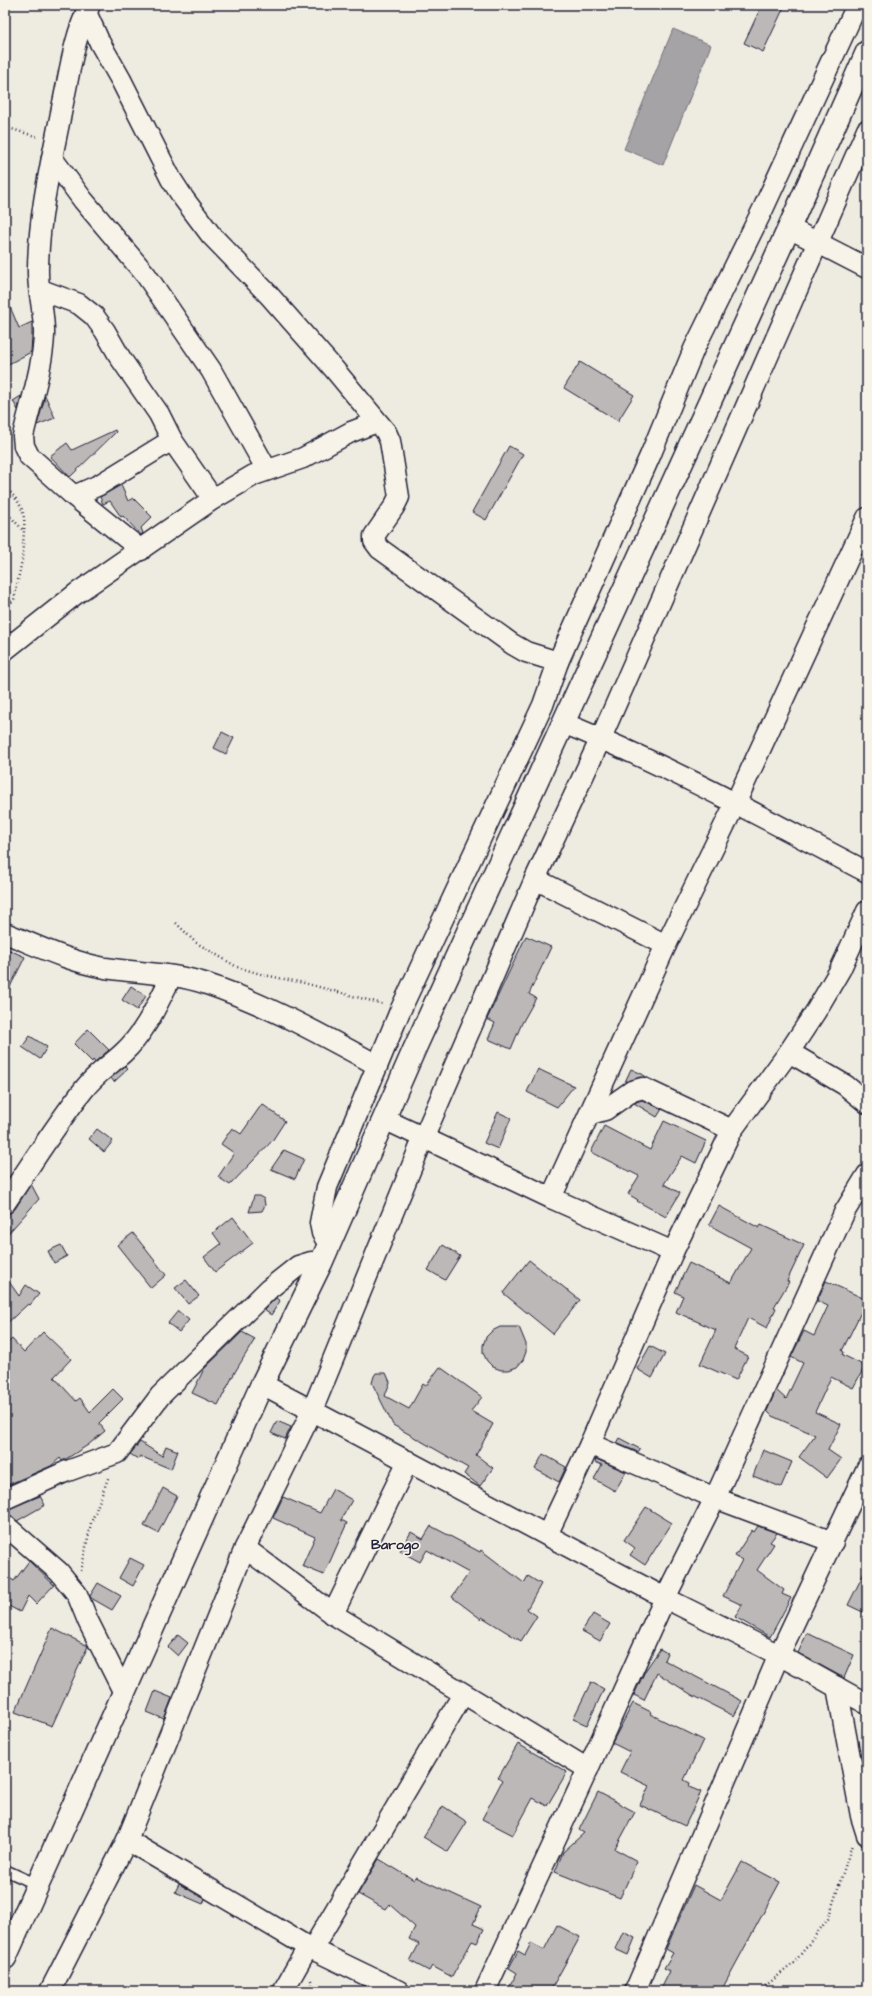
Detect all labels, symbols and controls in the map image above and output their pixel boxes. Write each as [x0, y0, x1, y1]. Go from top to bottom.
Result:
district label: Barogo [371, 1535, 419, 1556]

